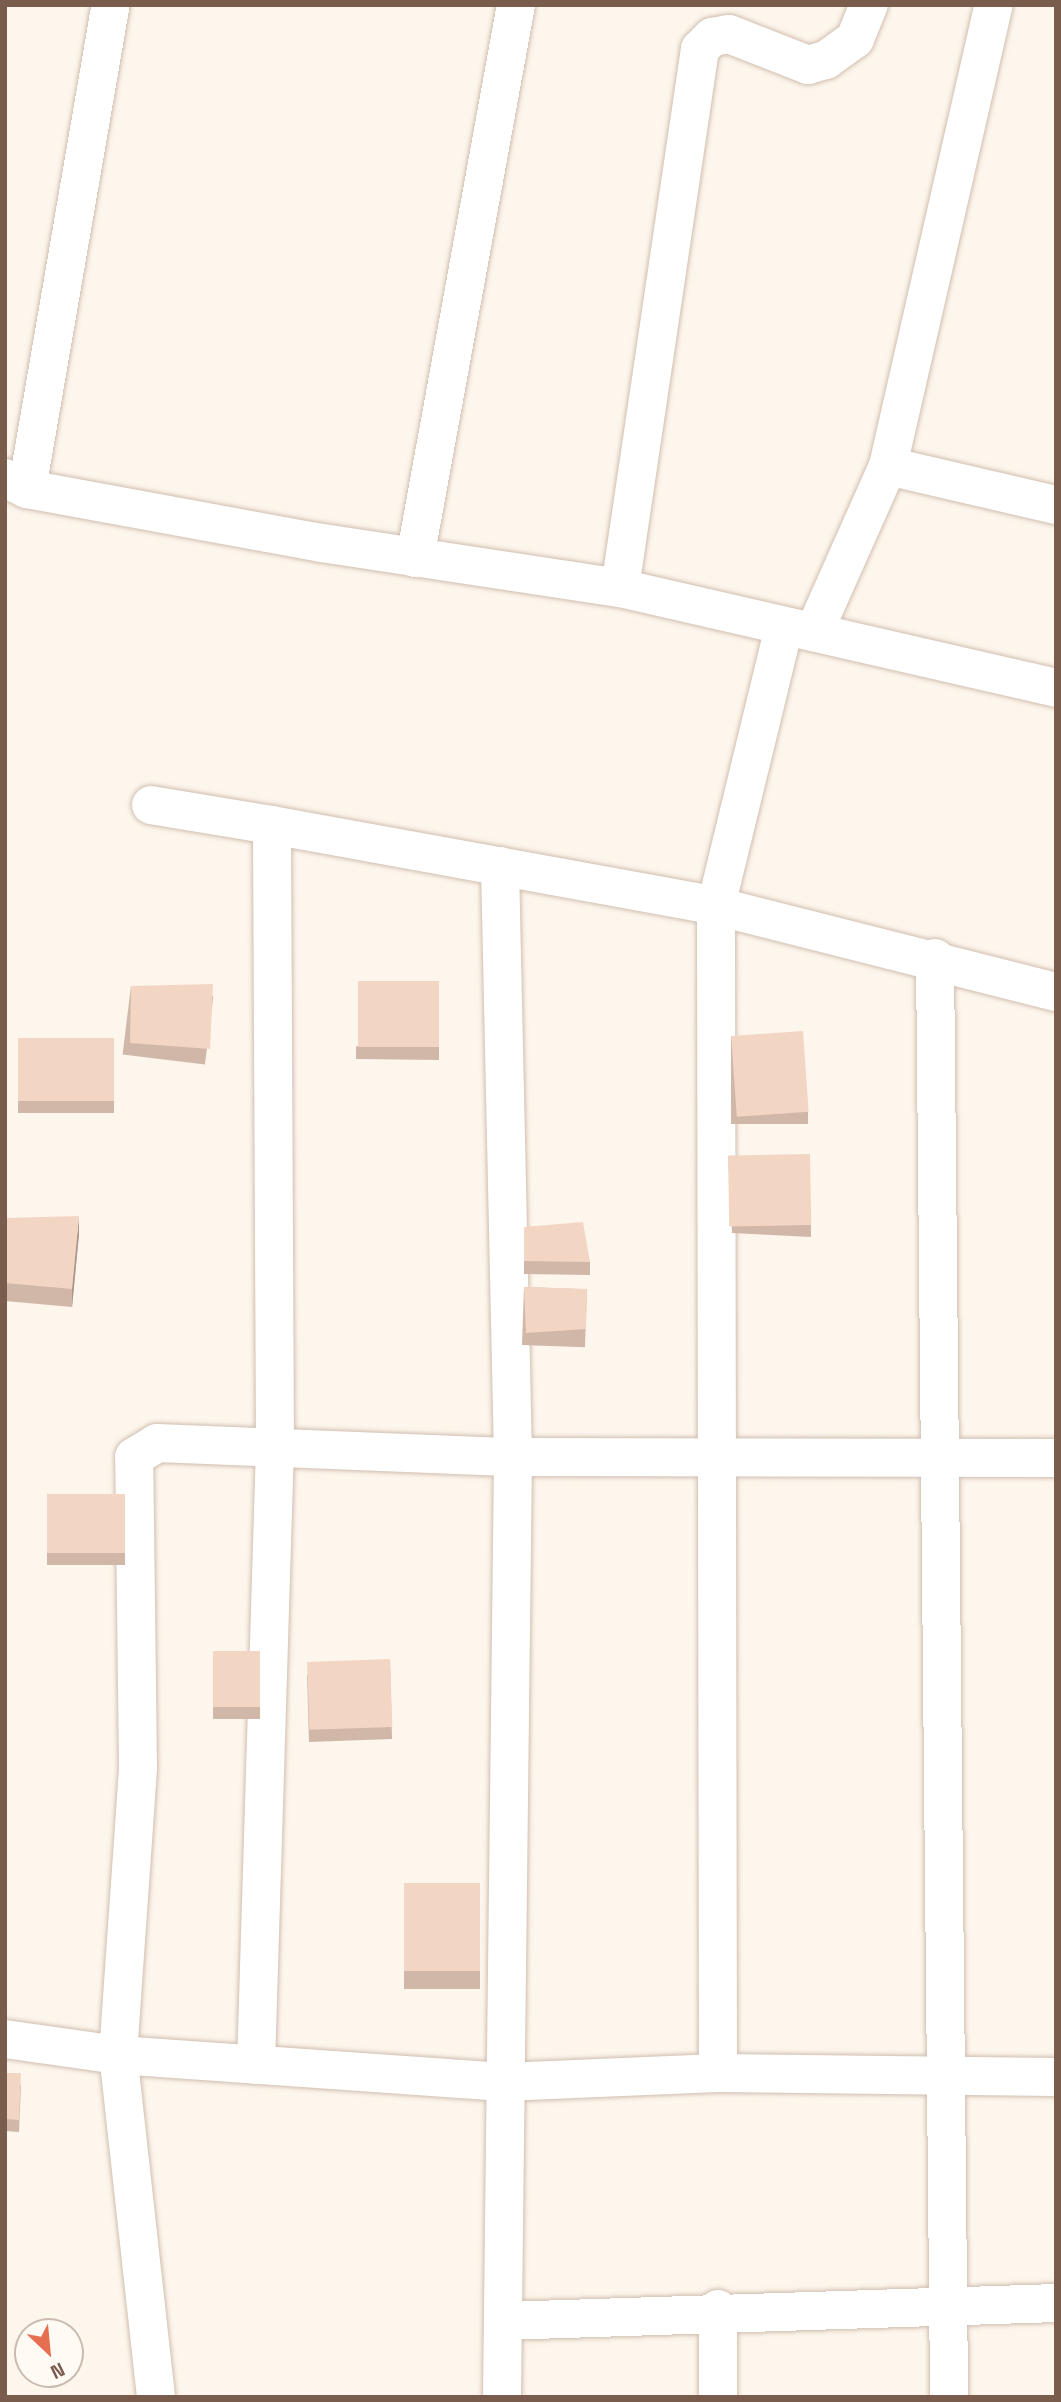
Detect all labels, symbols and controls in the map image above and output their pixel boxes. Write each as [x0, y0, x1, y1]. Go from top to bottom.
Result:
north arrow [14, 2318, 84, 2388]
text: N [46, 2356, 69, 2385]

